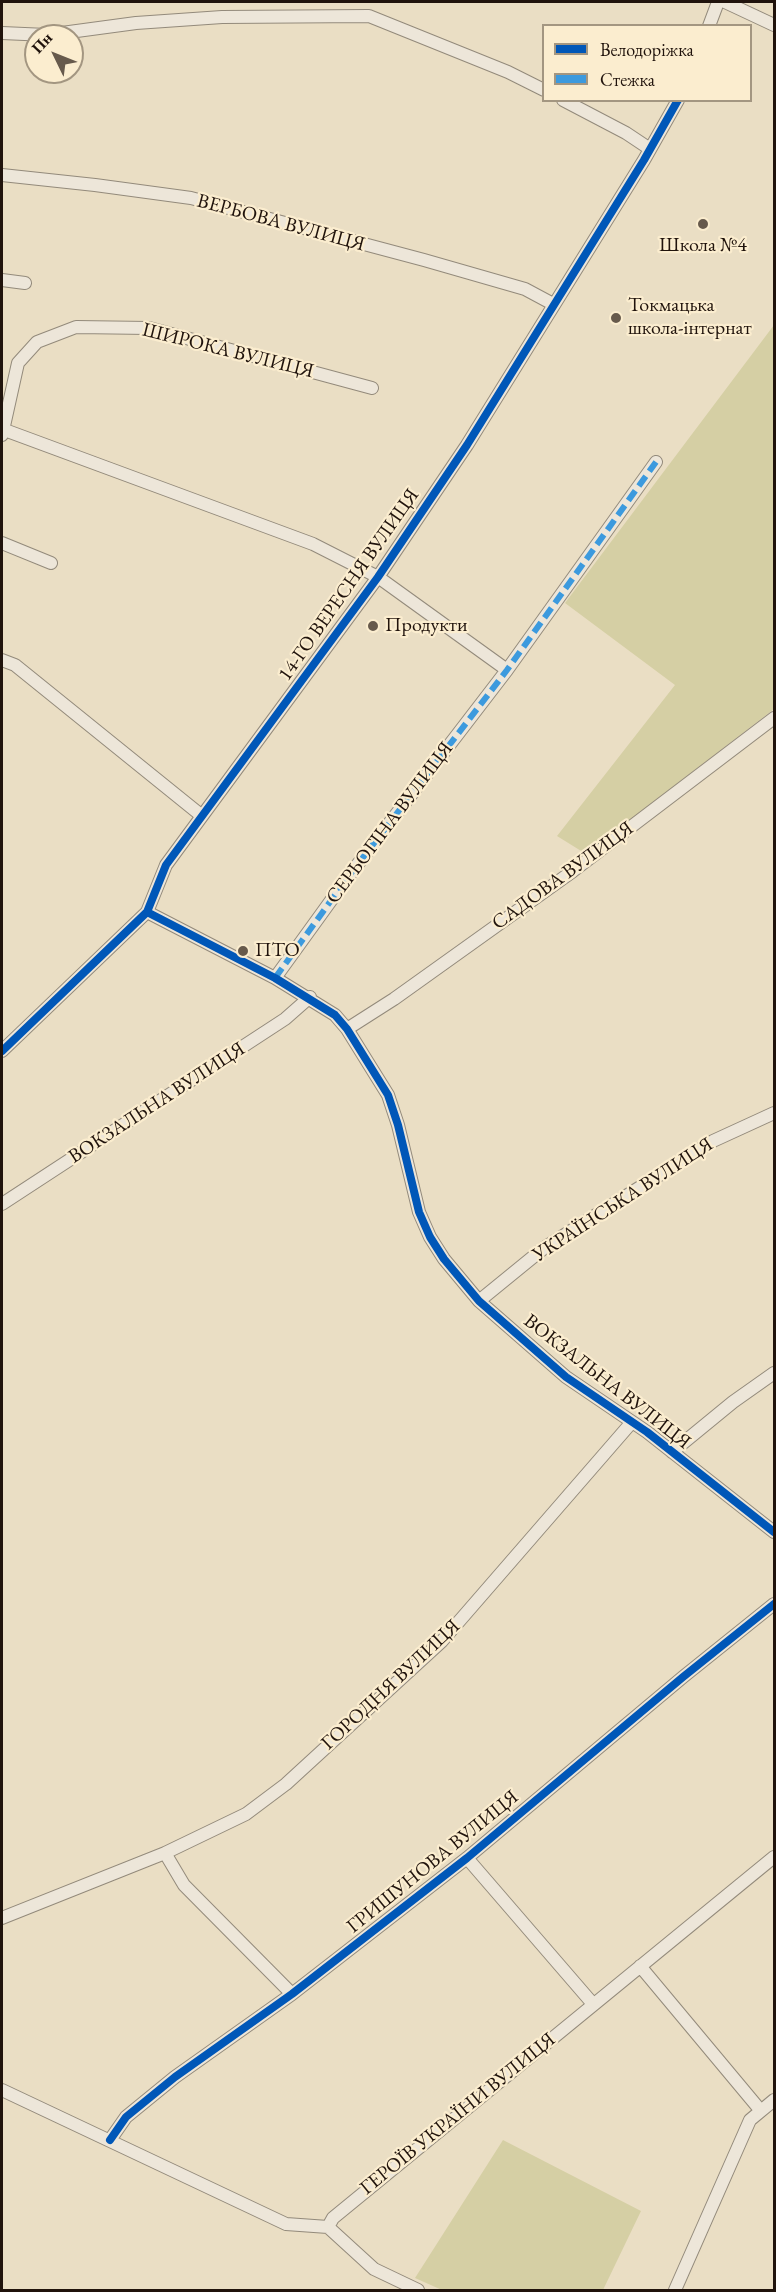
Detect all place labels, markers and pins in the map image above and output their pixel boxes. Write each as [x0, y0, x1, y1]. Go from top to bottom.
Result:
marker: Школа №4 [696, 217, 710, 231]
place label: Школа №4 [659, 234, 747, 258]
place label: Токмацька школа-інтернат [628, 294, 752, 341]
marker: Токмацька школа-інтернат [609, 311, 623, 325]
place label: Продукти [385, 614, 468, 638]
marker: Продукти [366, 619, 380, 633]
place label: ПТО [255, 939, 300, 963]
marker: ПТО [236, 944, 250, 958]

